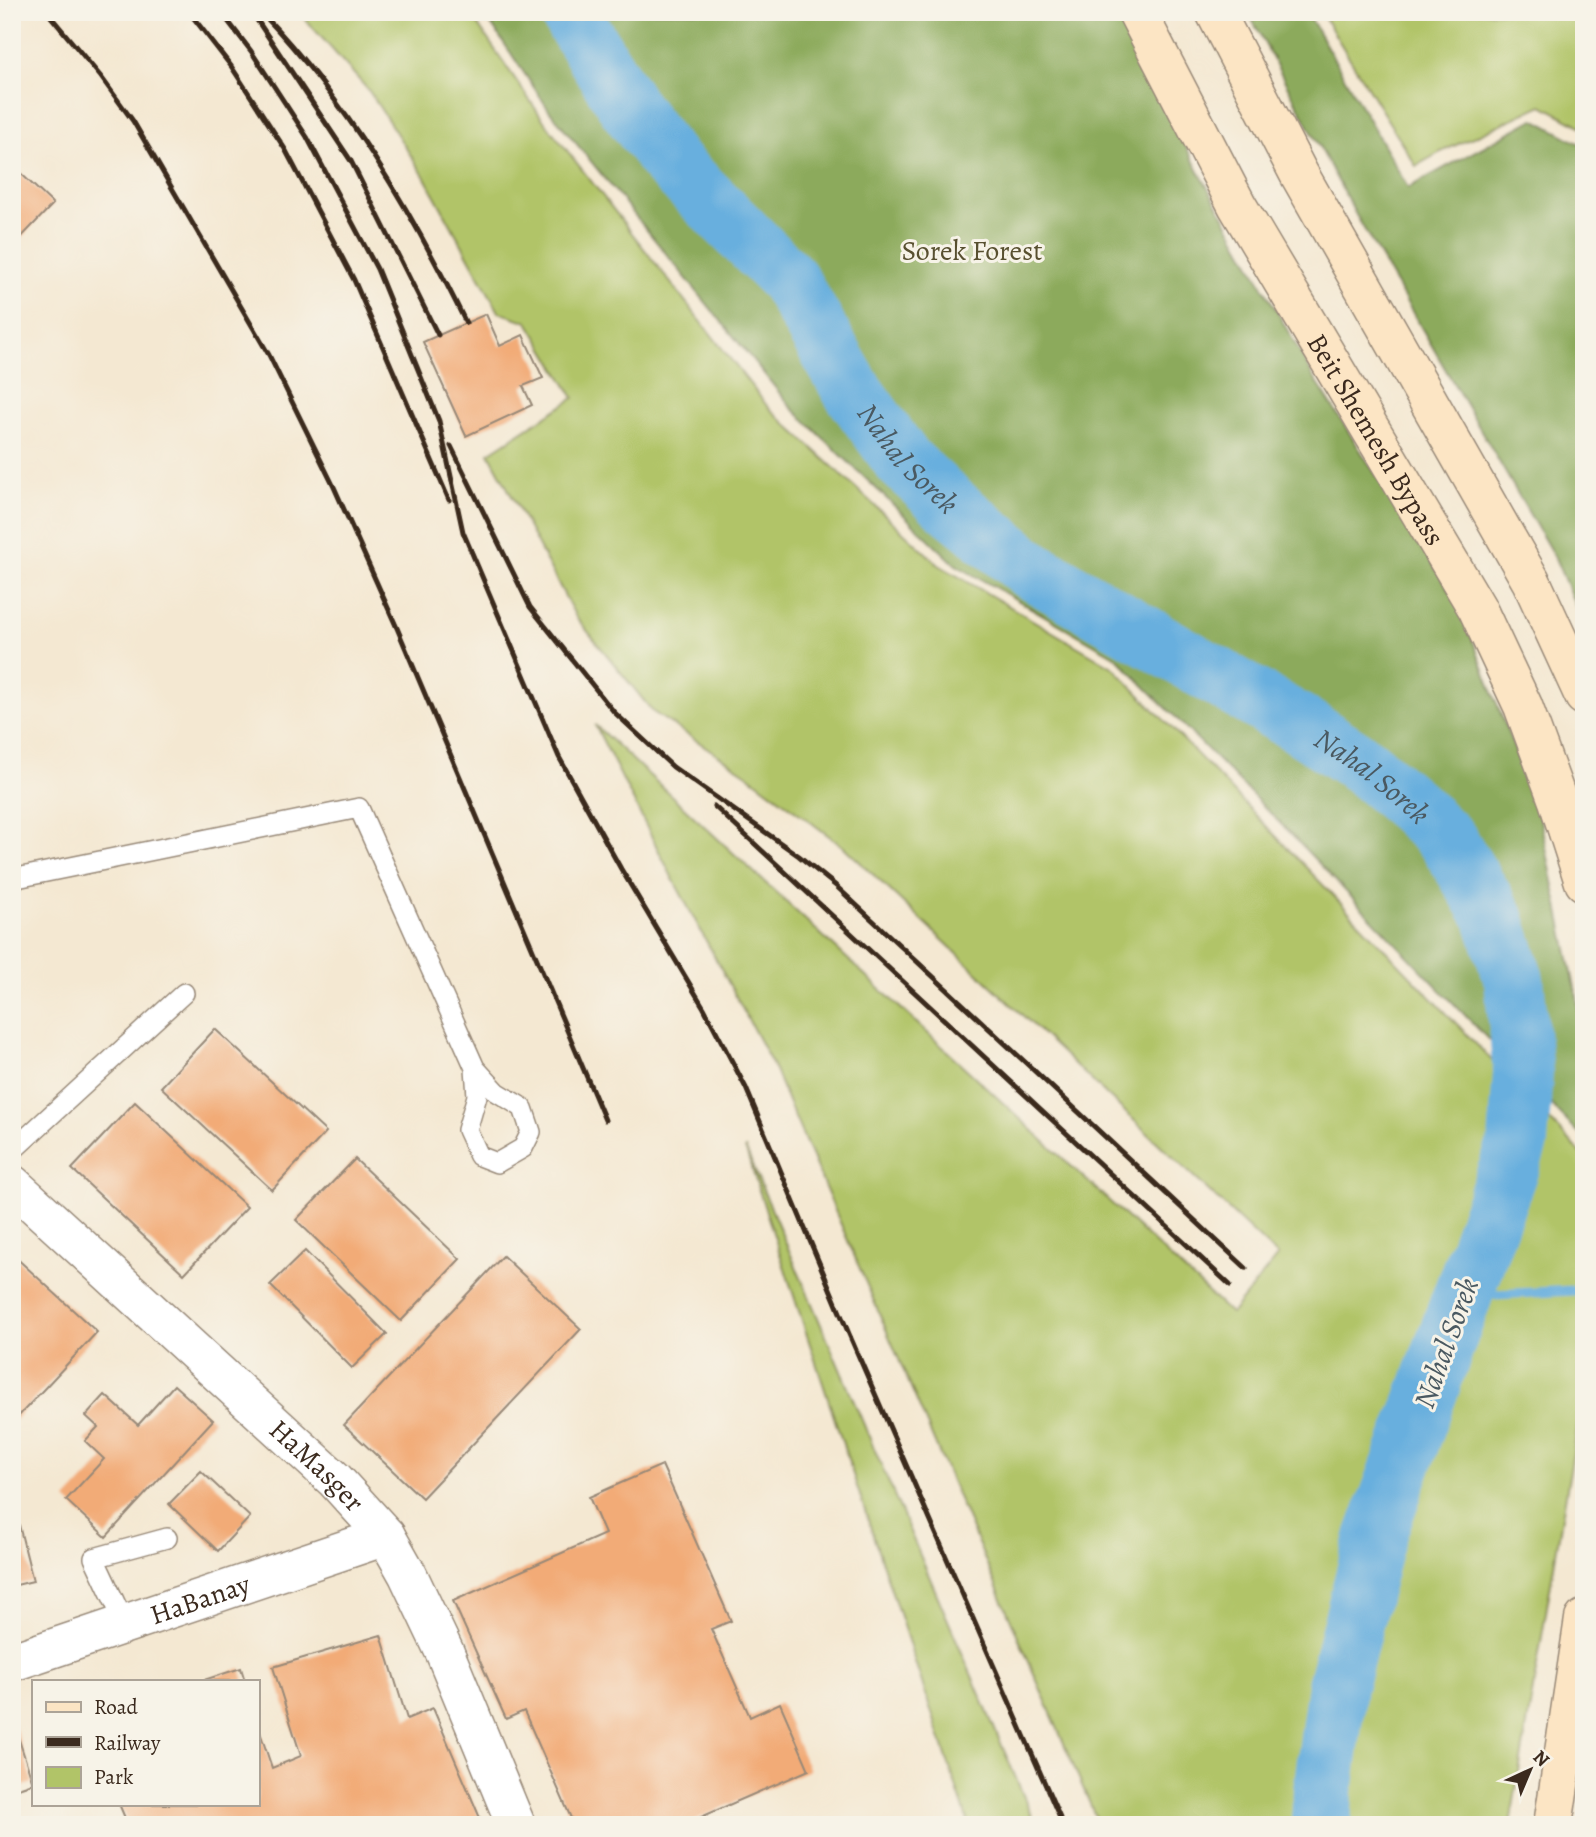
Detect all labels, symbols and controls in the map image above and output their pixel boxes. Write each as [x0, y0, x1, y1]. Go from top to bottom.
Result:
park label: Sorek Forest [901, 232, 1043, 270]
street label: Beit Shemesh Bypass [1298, 327, 1454, 553]
water label: Nahal Sorek [848, 395, 967, 523]
water label: Nahal Sorek [1307, 719, 1439, 833]
water label: Nahal Sorek [1404, 1272, 1488, 1414]
street label: HaMasger [261, 1411, 373, 1520]
street label: HaBanay [145, 1565, 255, 1634]
legend [32, 1680, 259, 1806]
text: Road [94, 1693, 138, 1721]
text: Railway [94, 1729, 161, 1757]
north arrow [1494, 1736, 1564, 1806]
text: N [1527, 1744, 1555, 1773]
text: Park [94, 1763, 134, 1791]

